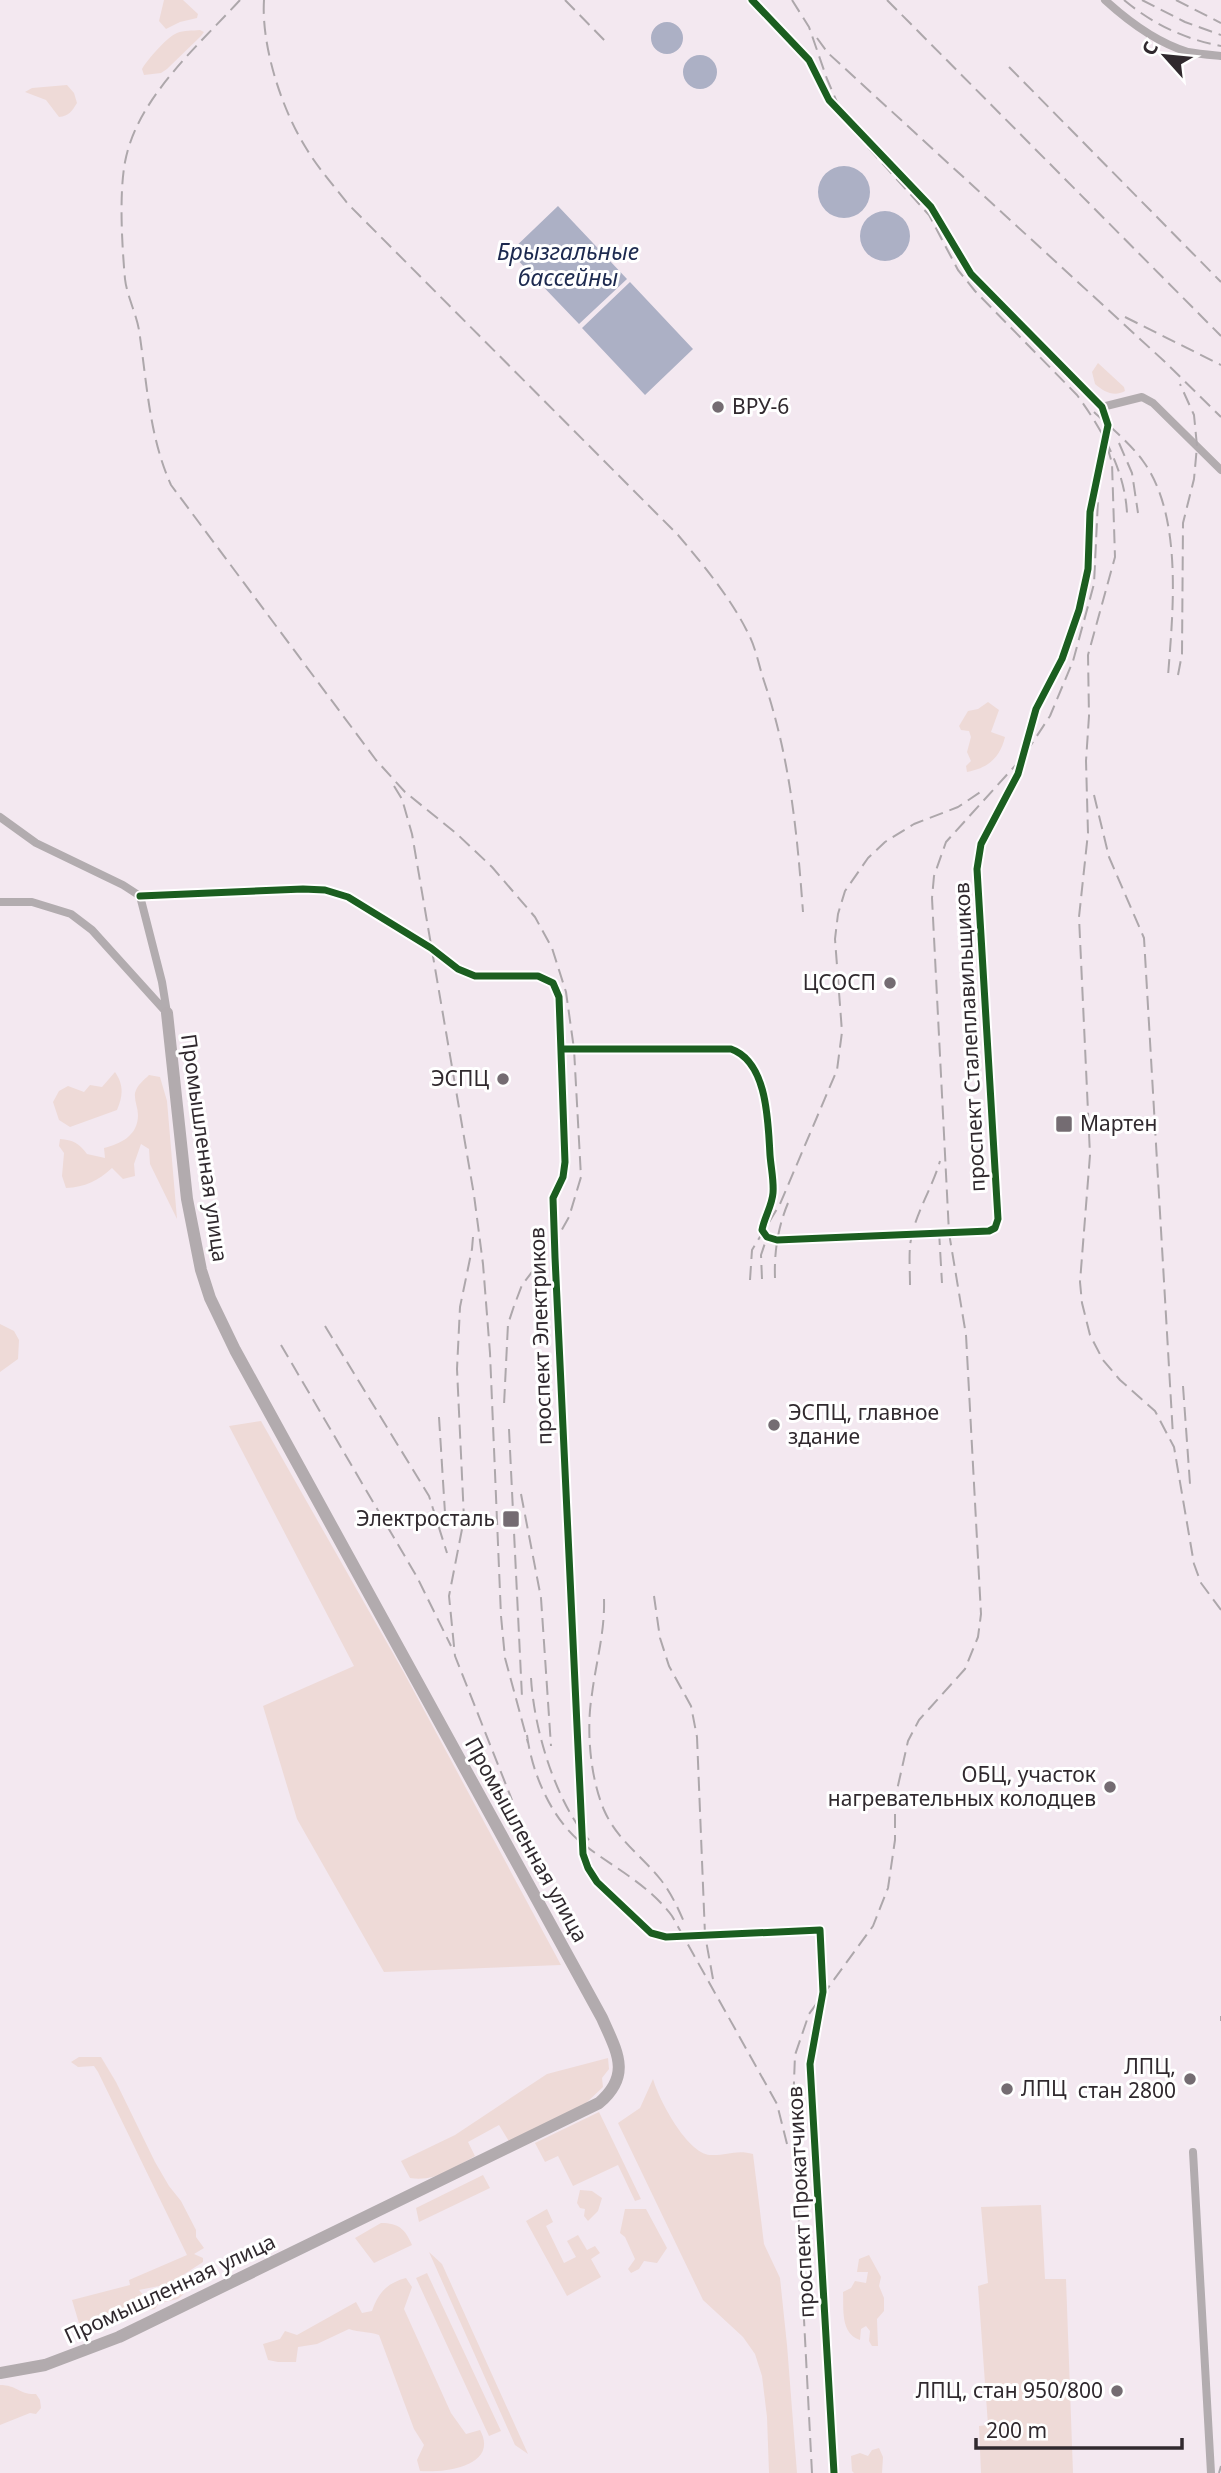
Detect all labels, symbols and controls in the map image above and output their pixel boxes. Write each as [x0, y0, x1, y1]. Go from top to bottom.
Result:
north arrow [1130, 21, 1200, 91]
text: С [1135, 37, 1164, 60]
water label: Брызгальные бассейны [497, 235, 639, 293]
place label: ВРУ-6 [732, 392, 789, 420]
marker: ВРУ-6 [710, 399, 726, 415]
street label: проспект Сталеплавильщиков [947, 881, 991, 1193]
place label: ЦСОСП [803, 968, 876, 996]
marker: ЦСОСП [882, 975, 898, 991]
street label: Промышленная улица [175, 1032, 235, 1264]
place label: ЭСПЦ [431, 1064, 489, 1092]
marker: ЭСПЦ [495, 1071, 511, 1087]
place label: Мартен [1080, 1109, 1157, 1137]
marker: Мартен [1054, 1114, 1074, 1134]
street label: проспект Электриков [522, 1227, 558, 1445]
place label: ЭСПЦ, главное здание [788, 1398, 939, 1450]
marker: ЭСПЦ, главное здание [766, 1417, 782, 1433]
place label: Электросталь [356, 1504, 495, 1532]
marker: Электросталь [501, 1509, 521, 1529]
street label: Промышленная улица [459, 1732, 595, 1947]
place label: ОБЦ, участок нагревательных колодцев [828, 1760, 1096, 1812]
marker: ОБЦ, участок нагревательных колодцев [1102, 1779, 1118, 1795]
place label: ЛПЦ, стан 2800 [1078, 2052, 1176, 2104]
marker: ЛПЦ, стан 2800 [1182, 2071, 1198, 2087]
place label: ЛПЦ [1021, 2074, 1067, 2102]
marker: ЛПЦ [999, 2081, 1015, 2097]
street label: проспект Прокатчиков [780, 2085, 820, 2319]
street label: Промышленная улица [59, 2227, 280, 2349]
place label: ЛПЦ, стан 950/800 [916, 2376, 1103, 2404]
marker: ЛПЦ, стан 950/800 [1109, 2383, 1125, 2399]
scale bar [976, 2406, 1182, 2450]
text: 200 m [986, 2416, 1047, 2444]

